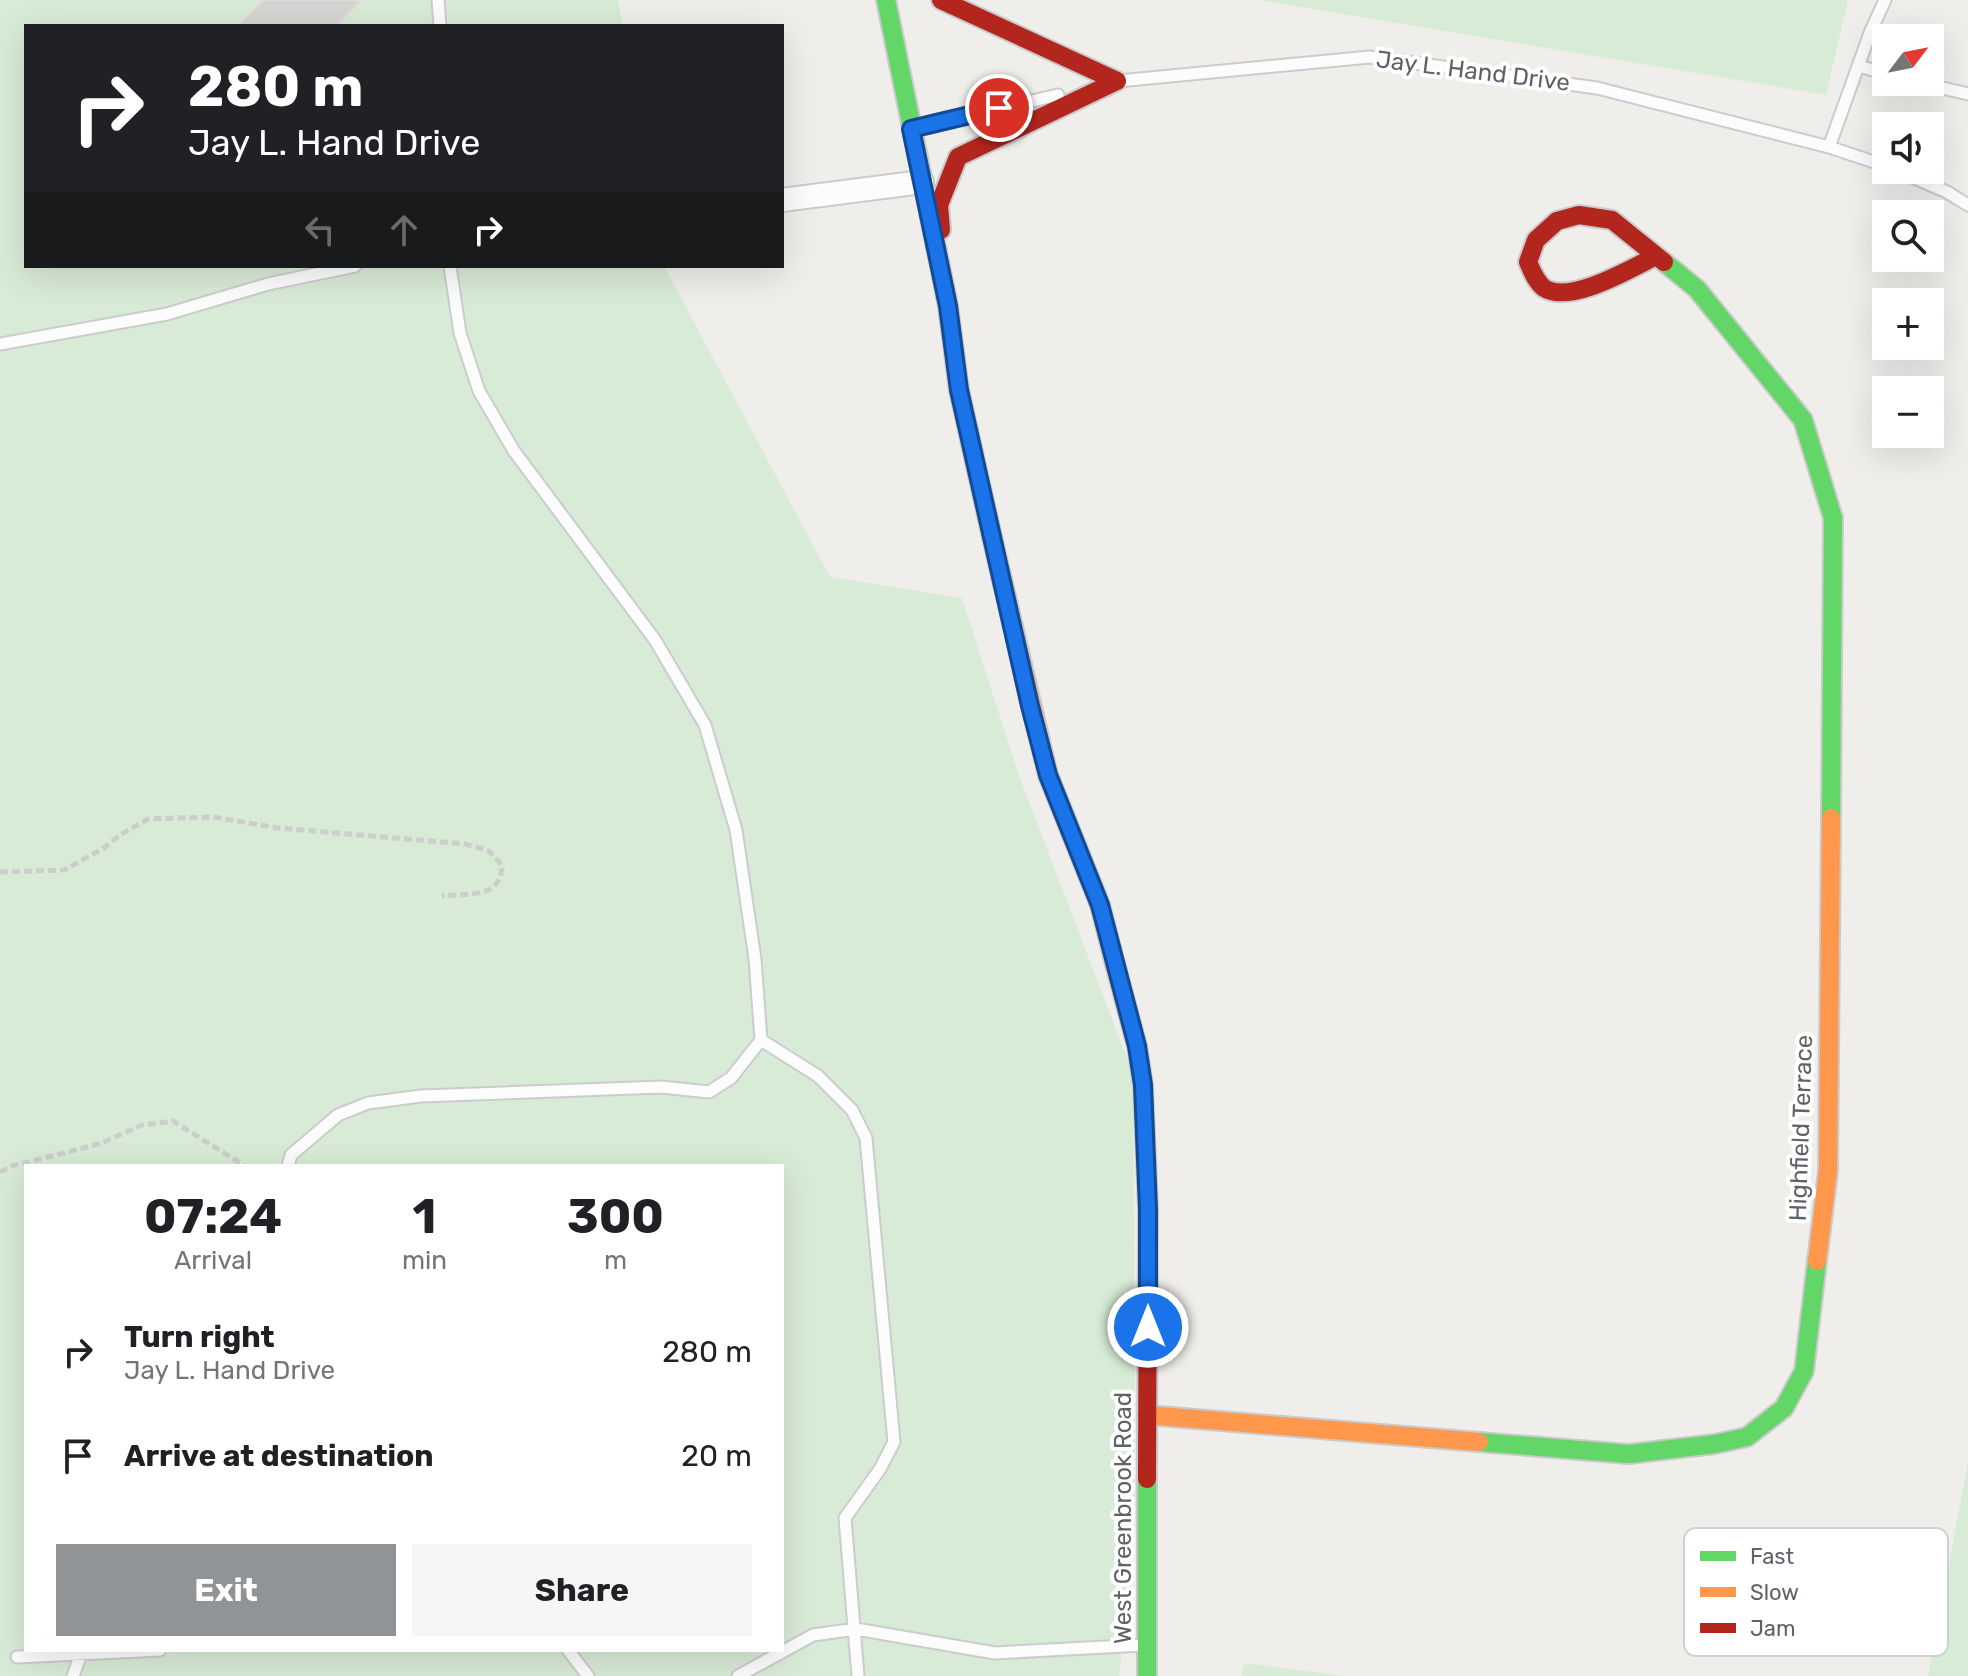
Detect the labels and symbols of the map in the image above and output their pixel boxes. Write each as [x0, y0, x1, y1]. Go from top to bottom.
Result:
north arrow [1872, 24, 1944, 96]
street label: Jay L. Hand Drive [1375, 45, 1571, 97]
pin [965, 74, 1033, 142]
street label: Highfield Terrace [1784, 1034, 1818, 1222]
position arrow [1106, 1285, 1190, 1369]
street label: West Greenbrook Road [1109, 1392, 1137, 1644]
legend [1684, 1528, 1948, 1656]
text: Fast [1750, 1543, 1795, 1570]
text: Slow [1750, 1579, 1799, 1606]
text: Jam [1750, 1615, 1796, 1642]

